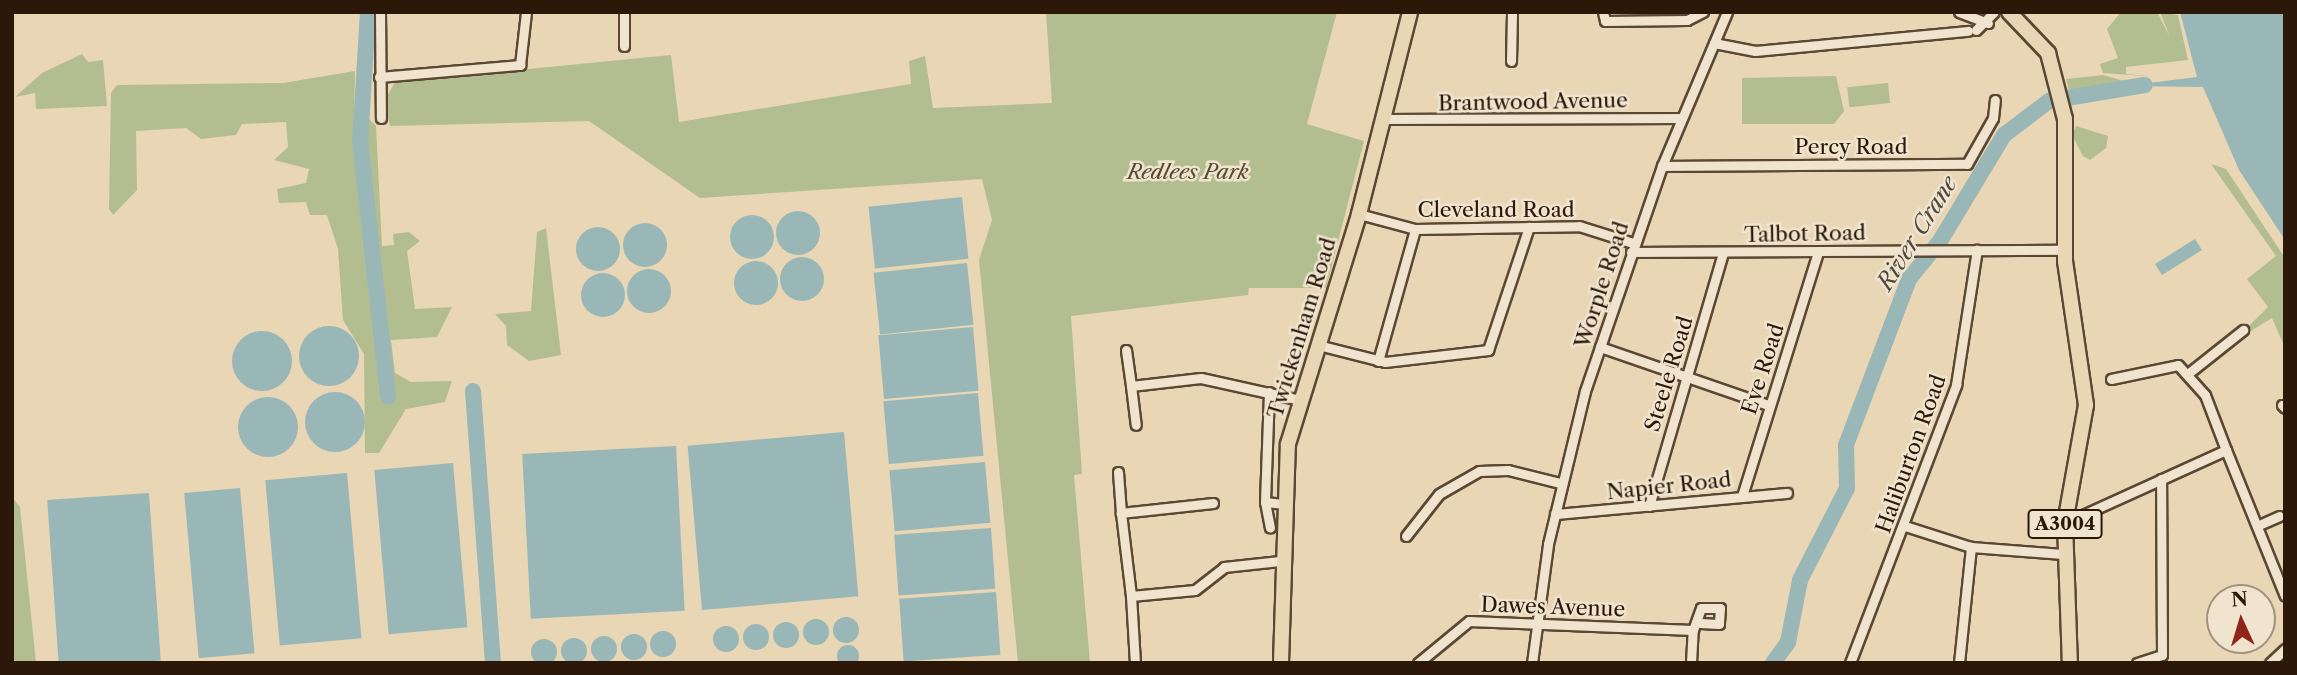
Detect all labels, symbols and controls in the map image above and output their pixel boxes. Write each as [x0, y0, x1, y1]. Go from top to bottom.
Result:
street label: Brantwood Avenue [1437, 88, 1629, 116]
street label: Percy Road [1794, 134, 1908, 160]
park label: Redlees Park [1127, 159, 1249, 185]
water label: River Crane [1871, 171, 1963, 295]
street label: Cleveland Road [1417, 197, 1575, 223]
street label: Worple Road [1570, 219, 1634, 351]
street label: Talbot Road [1744, 220, 1866, 248]
street label: Twickenham Road [1263, 235, 1341, 421]
street label: Steele Road [1640, 313, 1698, 435]
street label: Eve Road [1736, 320, 1790, 418]
street label: Haliburton Road [1871, 371, 1951, 537]
street label: Napier Road [1605, 467, 1733, 505]
road number: A3004 [2026, 509, 2104, 540]
north arrow [2206, 584, 2276, 654]
text: N [2231, 588, 2249, 612]
street label: Dawes Avenue [1480, 592, 1626, 622]

